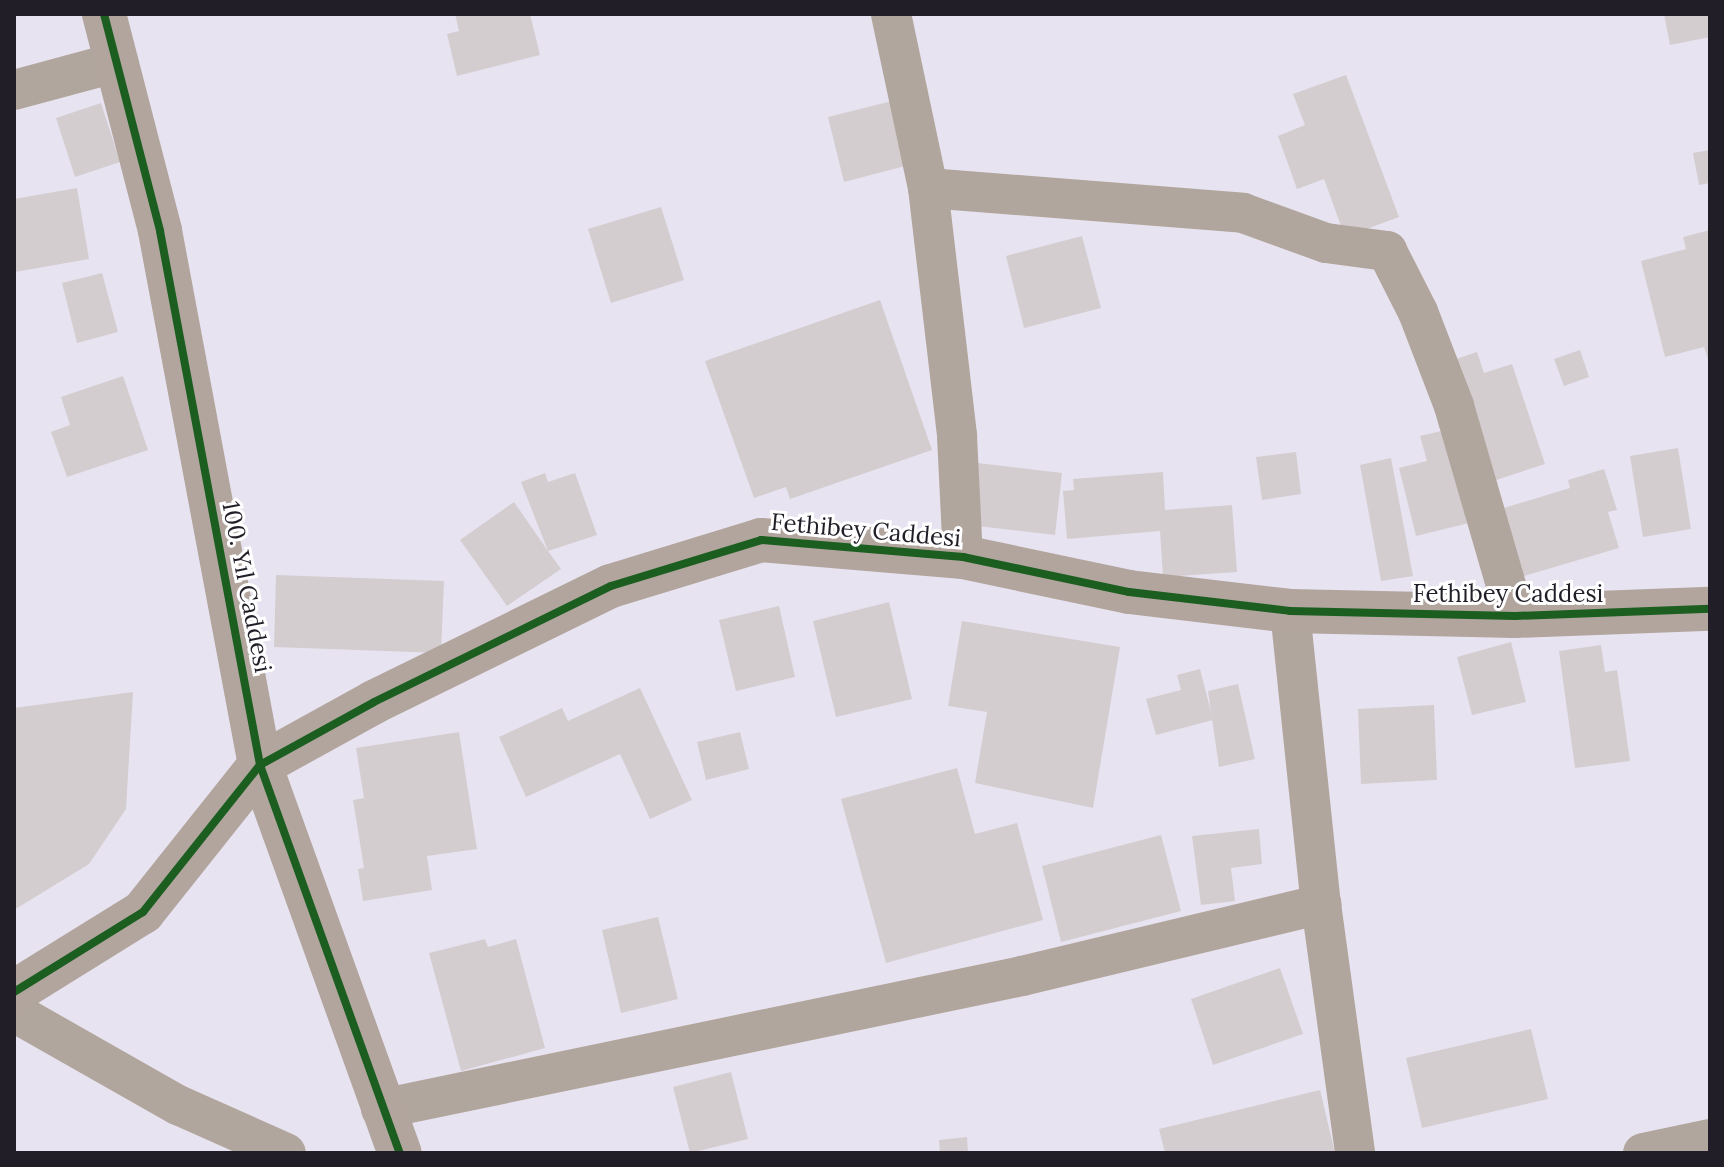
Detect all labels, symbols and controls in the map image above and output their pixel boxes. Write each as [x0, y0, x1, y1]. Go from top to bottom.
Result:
street label: 100. Yıl Caddesi [216, 499, 278, 675]
street label: Fethibey Caddesi [770, 507, 962, 553]
street label: Fethibey Caddesi [1413, 580, 1603, 608]

